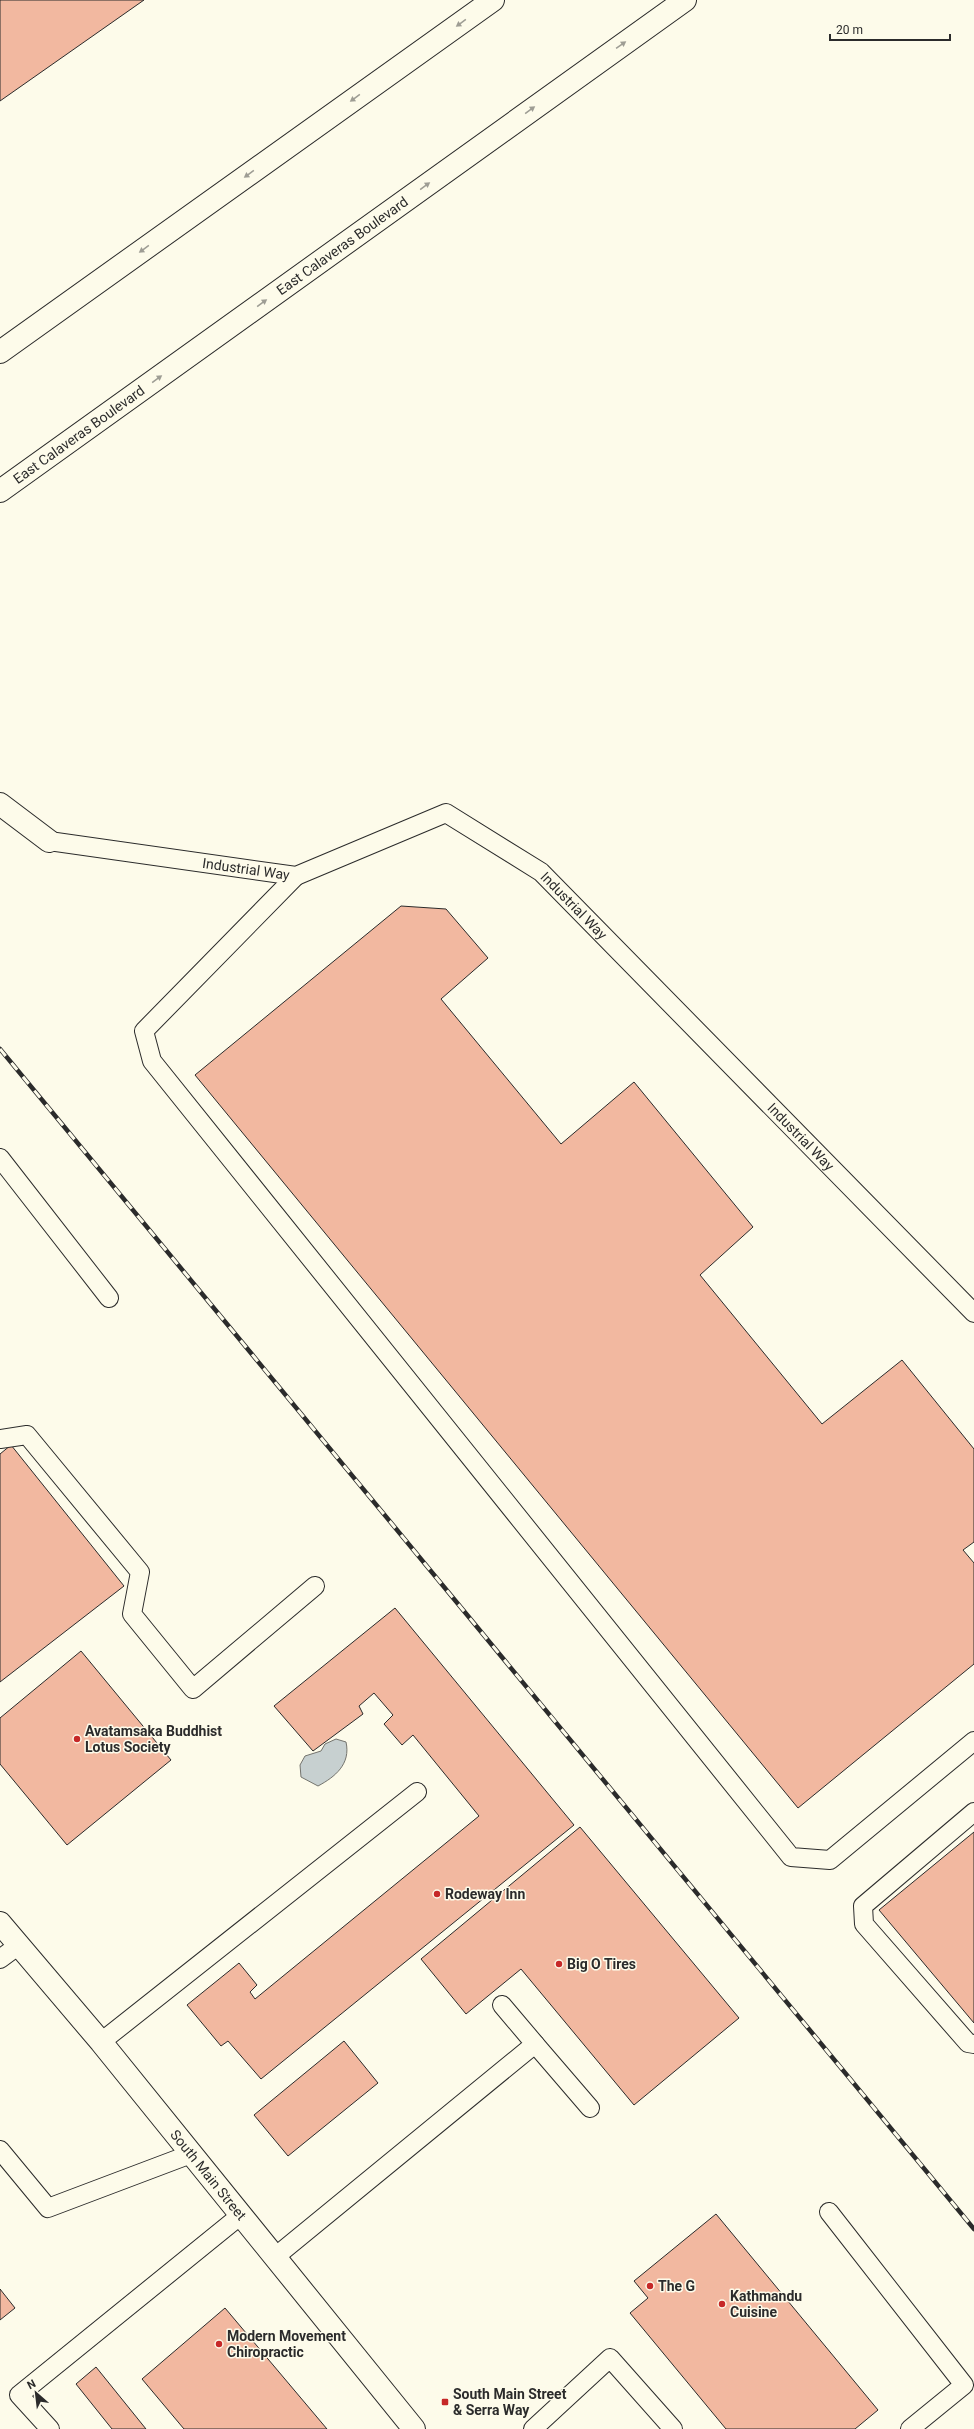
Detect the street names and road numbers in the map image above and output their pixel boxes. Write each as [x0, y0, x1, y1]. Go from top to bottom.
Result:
street label: East Calaveras Boulevard [273, 193, 411, 298]
street label: East Calaveras Boulevard [10, 382, 148, 487]
street label: Industrial Way [201, 855, 291, 883]
street label: Industrial Way [537, 869, 611, 943]
street label: Industrial Way [764, 1100, 838, 1174]
street label: South Main Street [167, 2127, 250, 2224]

